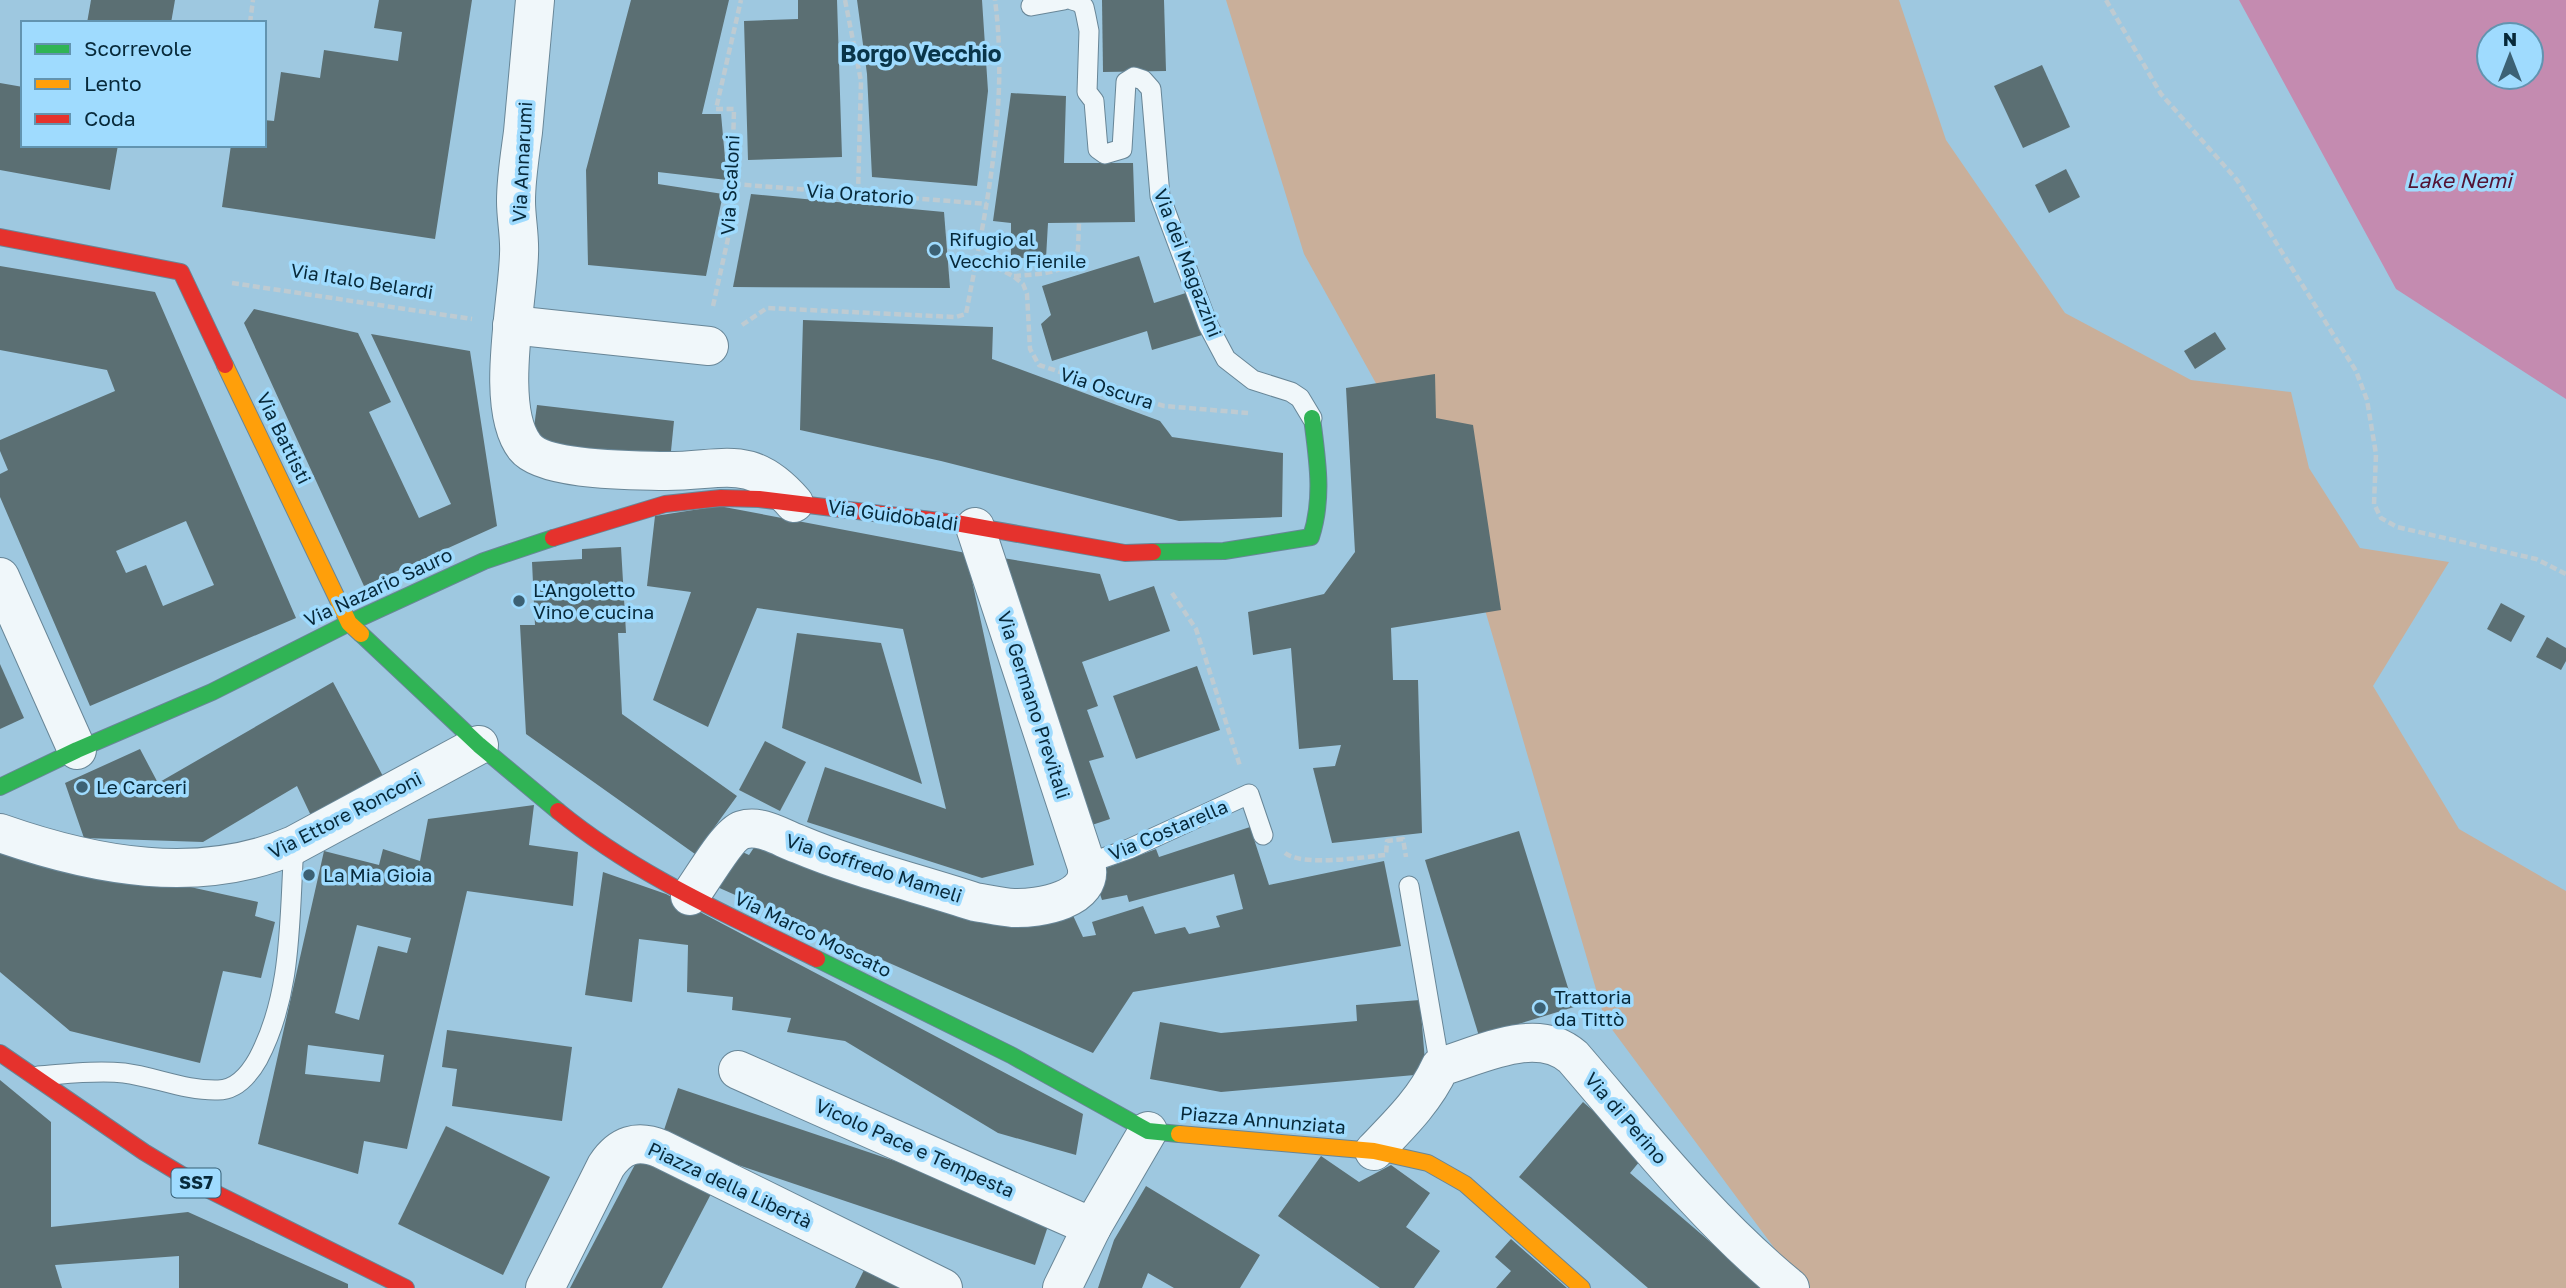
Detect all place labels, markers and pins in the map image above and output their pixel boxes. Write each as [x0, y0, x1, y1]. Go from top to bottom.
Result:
place label: Rifugio al Vecchio Fienile [949, 227, 1086, 272]
marker: Rifugio al Vecchio Fienile [927, 242, 943, 258]
place label: L'Angoletto Vino e cucina [533, 578, 654, 623]
marker: L'Angoletto Vino e cucina [511, 593, 527, 609]
place label: Le Carceri [96, 775, 187, 798]
marker: Le Carceri [74, 779, 90, 795]
place label: La Mia Gioia [323, 863, 432, 886]
marker: La Mia Gioia [301, 867, 317, 883]
place label: Trattoria da Tittò [1554, 985, 1631, 1030]
marker: Trattoria da Tittò [1532, 1000, 1548, 1016]

